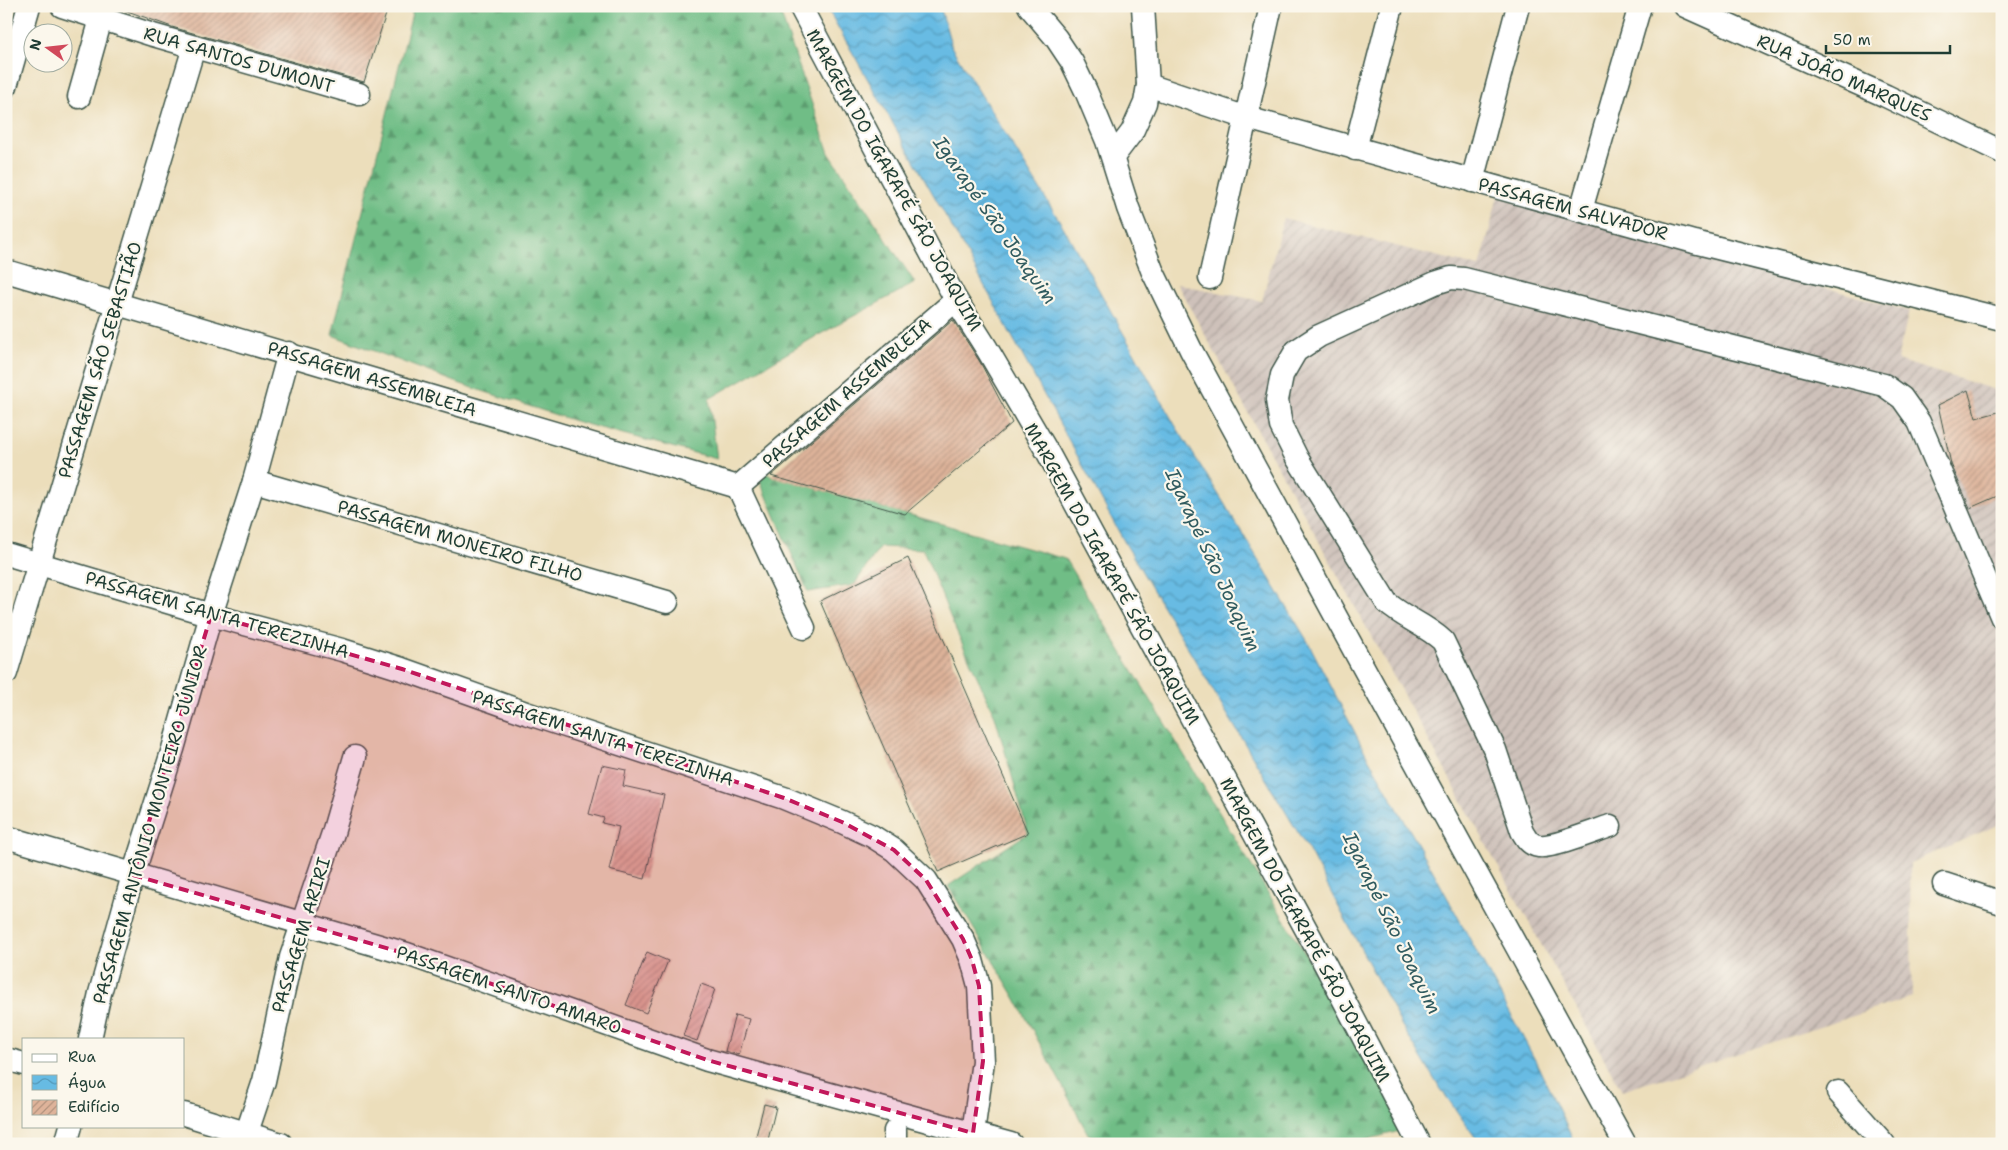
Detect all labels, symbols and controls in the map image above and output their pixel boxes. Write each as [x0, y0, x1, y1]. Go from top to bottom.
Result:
street label: RUA SANTOS DUMONT [141, 21, 337, 99]
north arrow [22, 22, 72, 72]
scale bar [1826, 22, 1949, 54]
street label: MARGEM DO IGARAPÉ SÃO JOAQUIM [801, 25, 987, 335]
street label: RUA JOÃO MARQUES [1753, 29, 1935, 127]
text: 50 m [1833, 30, 1871, 50]
text: N [25, 37, 46, 52]
water label: Igarapé São Joaquim [927, 130, 1063, 309]
street label: PASSAGEM SALVADOR [1476, 172, 1670, 246]
street label: PASSAGEM SÃO SEBASTIÃO [53, 239, 147, 481]
street label: PASSAGEM ASSEMBLEIA [757, 313, 937, 473]
street label: PASSAGEM ASSEMBLEIA [265, 336, 479, 422]
street label: MARGEM DO IGARAPÉ SÃO JOAQUIM [1019, 419, 1205, 729]
water label: Igarapé São Joaquim [1159, 463, 1267, 656]
street label: PASSAGEM MONEIRO FILHO [334, 494, 586, 588]
street label: PASSAGEM SANTA TEREZINHA [82, 566, 352, 664]
street label: PASSAGEM ANTÔNIO MONTEIRO JÚNIOR [87, 643, 213, 1007]
street label: PASSAGEM SANTA TEREZINHA [469, 684, 737, 792]
street label: MARGEM DO IGARAPÉ SÃO JOAQUIM [1214, 774, 1396, 1086]
water label: Igarapé São Joaquim [1337, 827, 1447, 1018]
street label: PASSAGEM ARIRI [266, 854, 336, 1016]
street label: PASSAGEM SANTO AMARO [393, 940, 625, 1040]
legend [22, 1038, 185, 1128]
text: Rua [68, 1047, 97, 1067]
text: Água [68, 1072, 107, 1093]
text: Edifício [68, 1097, 120, 1117]

